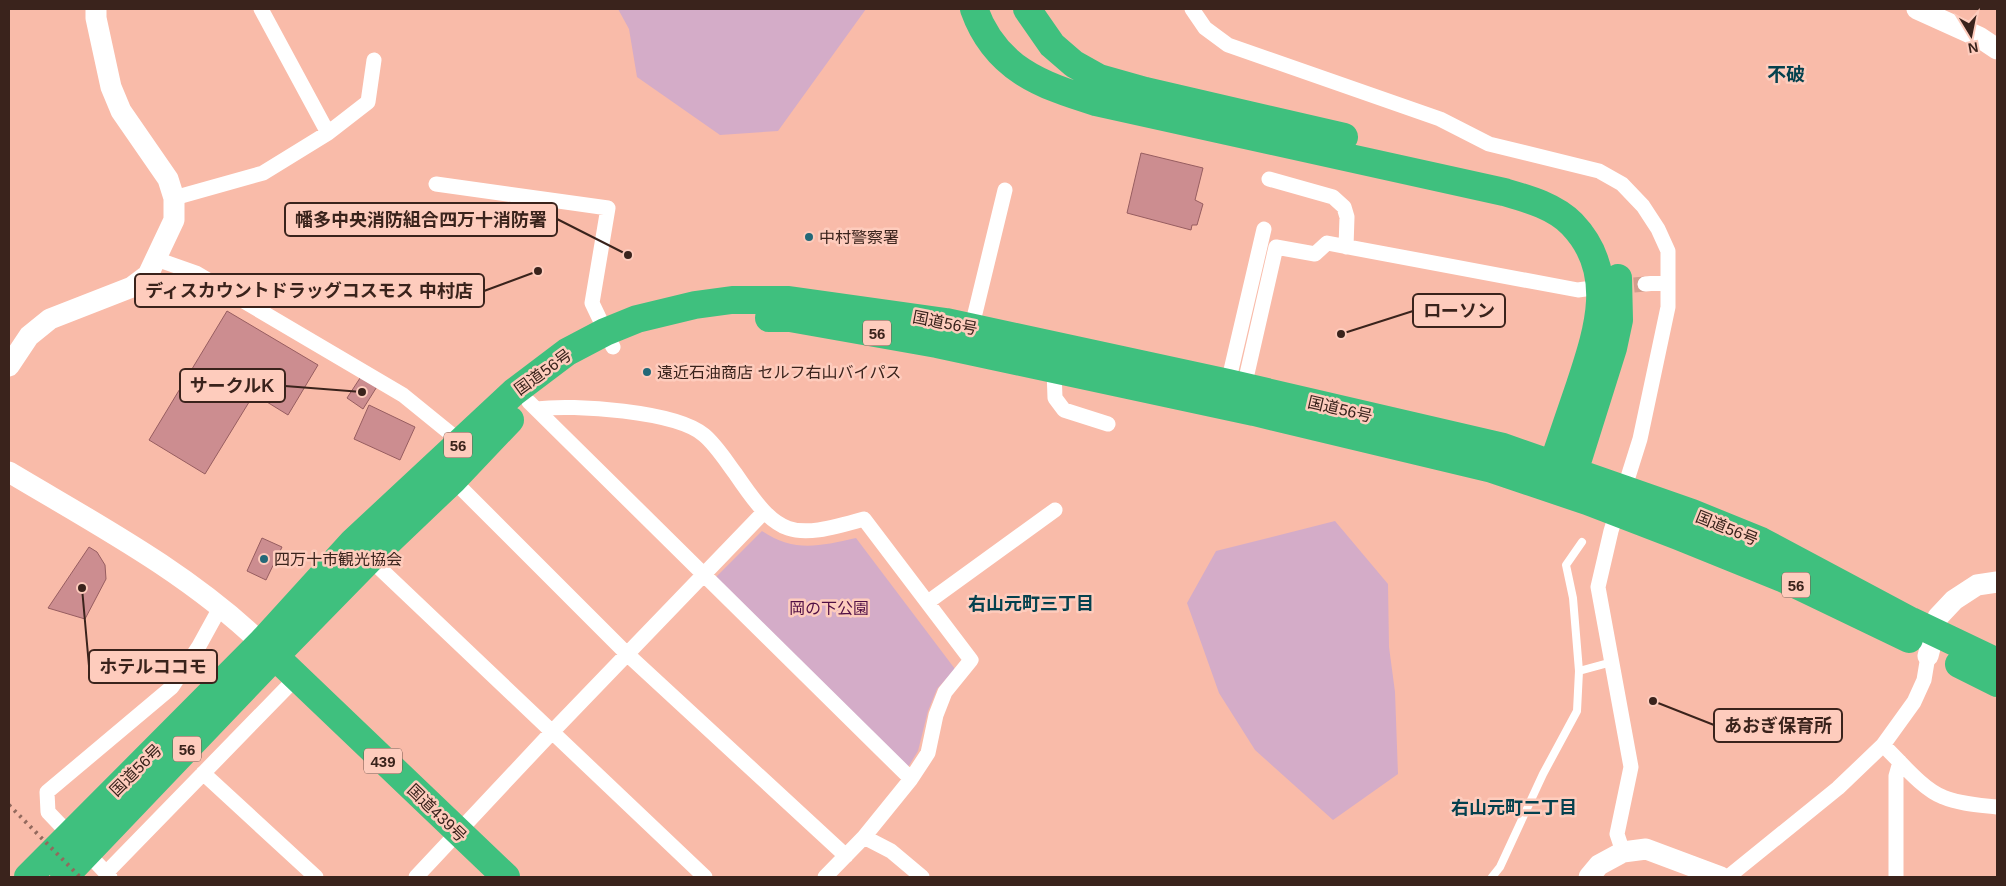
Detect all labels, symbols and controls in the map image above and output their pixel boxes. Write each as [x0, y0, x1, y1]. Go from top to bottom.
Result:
north arrow [1946, 10, 1996, 60]
text: N [1967, 39, 1980, 57]
district label: 不破 [1767, 64, 1805, 85]
callout: 幡多中央消防組合四万十消防署 [285, 203, 557, 236]
text: 幡多中央消防組合四万十消防署 [295, 210, 547, 230]
place label: 中村警察署 [819, 229, 899, 246]
marker: 中村警察署 [803, 231, 815, 243]
callout: ディスカウントドラッグコスモス 中村店 [135, 274, 484, 307]
text: ディスカウントドラッグコスモス 中村店 [145, 281, 473, 301]
callout: ローソン [1413, 294, 1505, 327]
text: ローソン [1423, 301, 1495, 321]
street label: 国道56号 [911, 308, 979, 338]
road number: 56 [863, 320, 891, 346]
street label: 国道56号 [511, 346, 575, 398]
place label: 遠近石油商店 セルフ右山バイパス [657, 364, 901, 381]
marker: 遠近石油商店 セルフ右山バイパス [641, 366, 653, 378]
callout: サークルK [180, 369, 285, 402]
text: サークルK [190, 376, 274, 396]
street label: 国道56号 [1306, 393, 1374, 425]
road number: 56 [444, 432, 472, 458]
street label: 国道56号 [1693, 508, 1761, 548]
place label: 四万十市観光協会 [274, 551, 402, 568]
marker: 四万十市観光協会 [258, 553, 270, 565]
road number: 56 [1782, 572, 1810, 598]
district label: 右山元町三丁目 [968, 594, 1094, 614]
park label: 岡の下公園 [789, 600, 869, 617]
callout: ホテルココモ [89, 650, 217, 683]
text: ホテルココモ [99, 657, 207, 677]
callout: あおぎ保育所 [1714, 709, 1842, 742]
text: あおぎ保育所 [1724, 716, 1832, 736]
road number: 56 [173, 736, 201, 762]
street label: 国道56号 [107, 741, 165, 799]
road number: 439 [364, 748, 402, 774]
street label: 国道439号 [404, 781, 470, 845]
district label: 右山元町二丁目 [1451, 798, 1577, 818]

